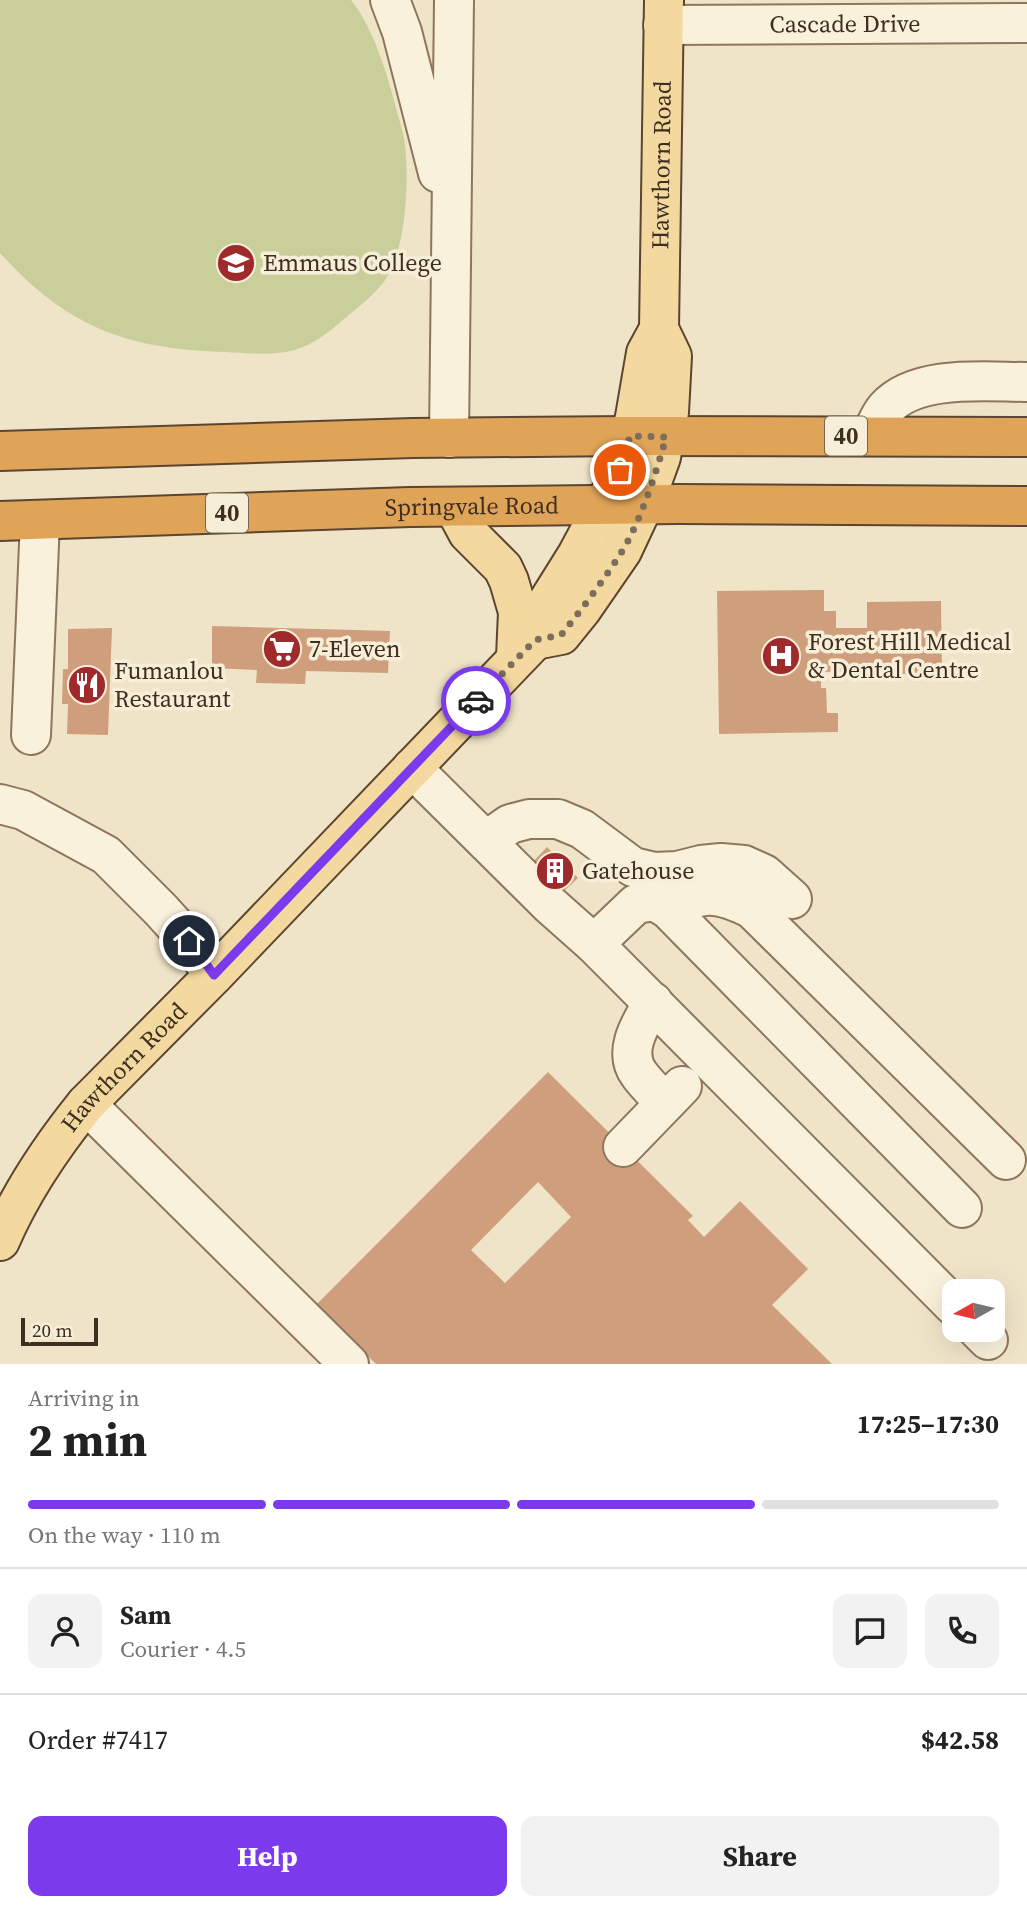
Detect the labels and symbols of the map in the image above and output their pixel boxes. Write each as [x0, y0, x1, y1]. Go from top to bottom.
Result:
street label: Cascade Drive [769, 7, 921, 40]
street label: Hawthorn Road [643, 80, 679, 250]
school or university icon: Emmaus College [215, 242, 257, 284]
place label: Emmaus College [263, 246, 442, 279]
road number: 40 [825, 416, 867, 456]
pin [590, 440, 650, 500]
street label: Springvale Road [384, 488, 559, 524]
road number: 40 [206, 494, 248, 533]
place label: Forest Hill Medical & Dental Centre [808, 625, 1011, 686]
supermarket icon: 7-Eleven [261, 628, 303, 670]
place label: 7-Eleven [309, 632, 401, 665]
hospital icon: Forest Hill Medical & Dental Centre [760, 635, 802, 677]
place label: Fumanlou Restaurant [114, 654, 230, 715]
restaurant icon: Fumanlou Restaurant [66, 664, 108, 706]
courier [441, 666, 511, 736]
building icon: Gatehouse [534, 850, 576, 892]
place label: Gatehouse [582, 854, 694, 887]
pin [159, 911, 219, 971]
street label: Hawthorn Road [53, 994, 194, 1139]
north arrow [942, 1279, 1004, 1342]
scale bar [21, 1315, 98, 1347]

